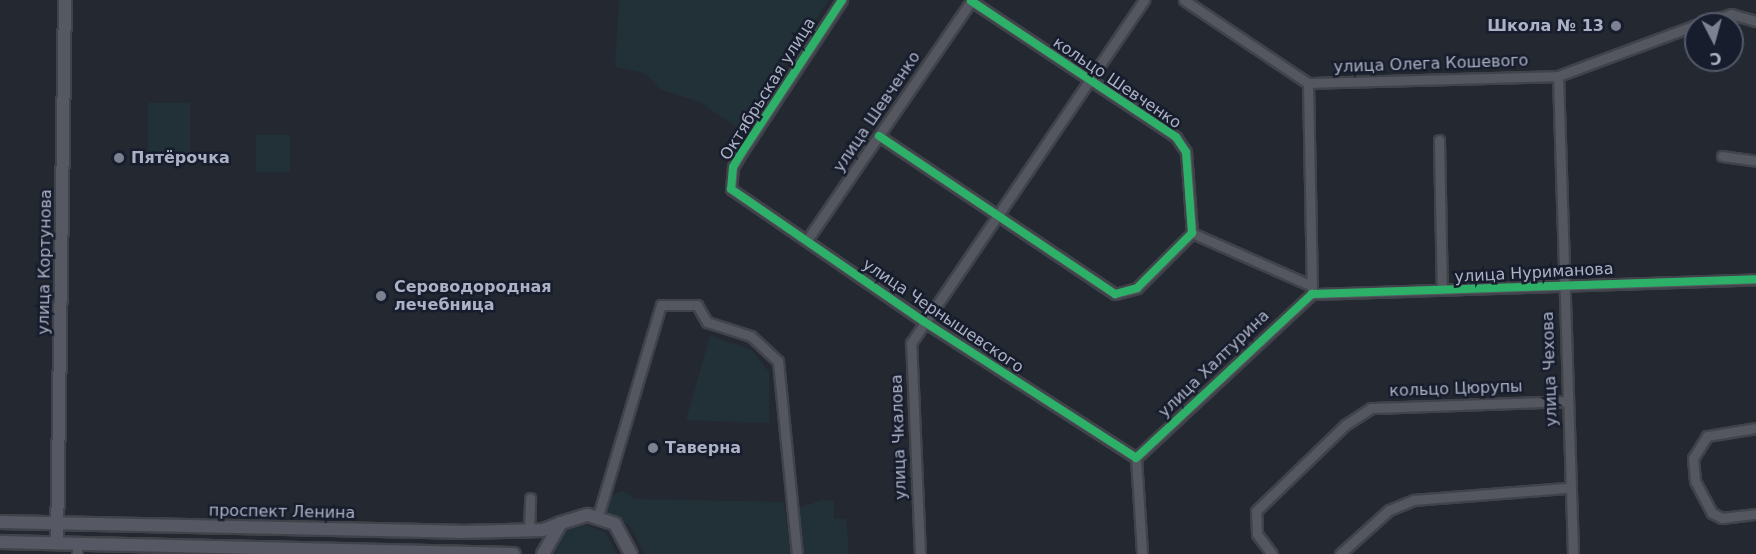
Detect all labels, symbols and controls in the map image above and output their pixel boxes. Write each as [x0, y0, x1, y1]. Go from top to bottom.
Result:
north arrow [1684, 12, 1744, 72]
street label: Октябрьская улица [716, 14, 820, 164]
place label: Школа № 13 [1487, 16, 1604, 36]
marker: Школа № 13 [1609, 19, 1623, 33]
street label: кольцо Шевченко [1049, 33, 1185, 133]
street label: улица Шевченко [829, 48, 925, 176]
text: С [1709, 48, 1723, 68]
street label: улица Олега Кошевого [1333, 51, 1529, 77]
place label: Пятёрочка [131, 148, 230, 168]
marker: Пятёрочка [112, 151, 126, 165]
street label: улица Кортунова [34, 189, 56, 335]
street label: улица Чернышевского [859, 255, 1027, 377]
street label: улица Нуриманова [1454, 259, 1614, 287]
place label: Сероводородная лечебница [394, 277, 552, 315]
marker: Сероводородная лечебница [372, 287, 390, 305]
street label: улица Халтурина [1155, 306, 1273, 422]
street label: улица Чехова [1538, 311, 1562, 427]
street label: улица Чкалова [887, 374, 911, 500]
street label: кольцо Цюрупы [1389, 377, 1523, 401]
place label: Таверна [665, 438, 741, 458]
marker: Таверна [646, 441, 660, 455]
street label: проспект Ленина [209, 501, 355, 523]

